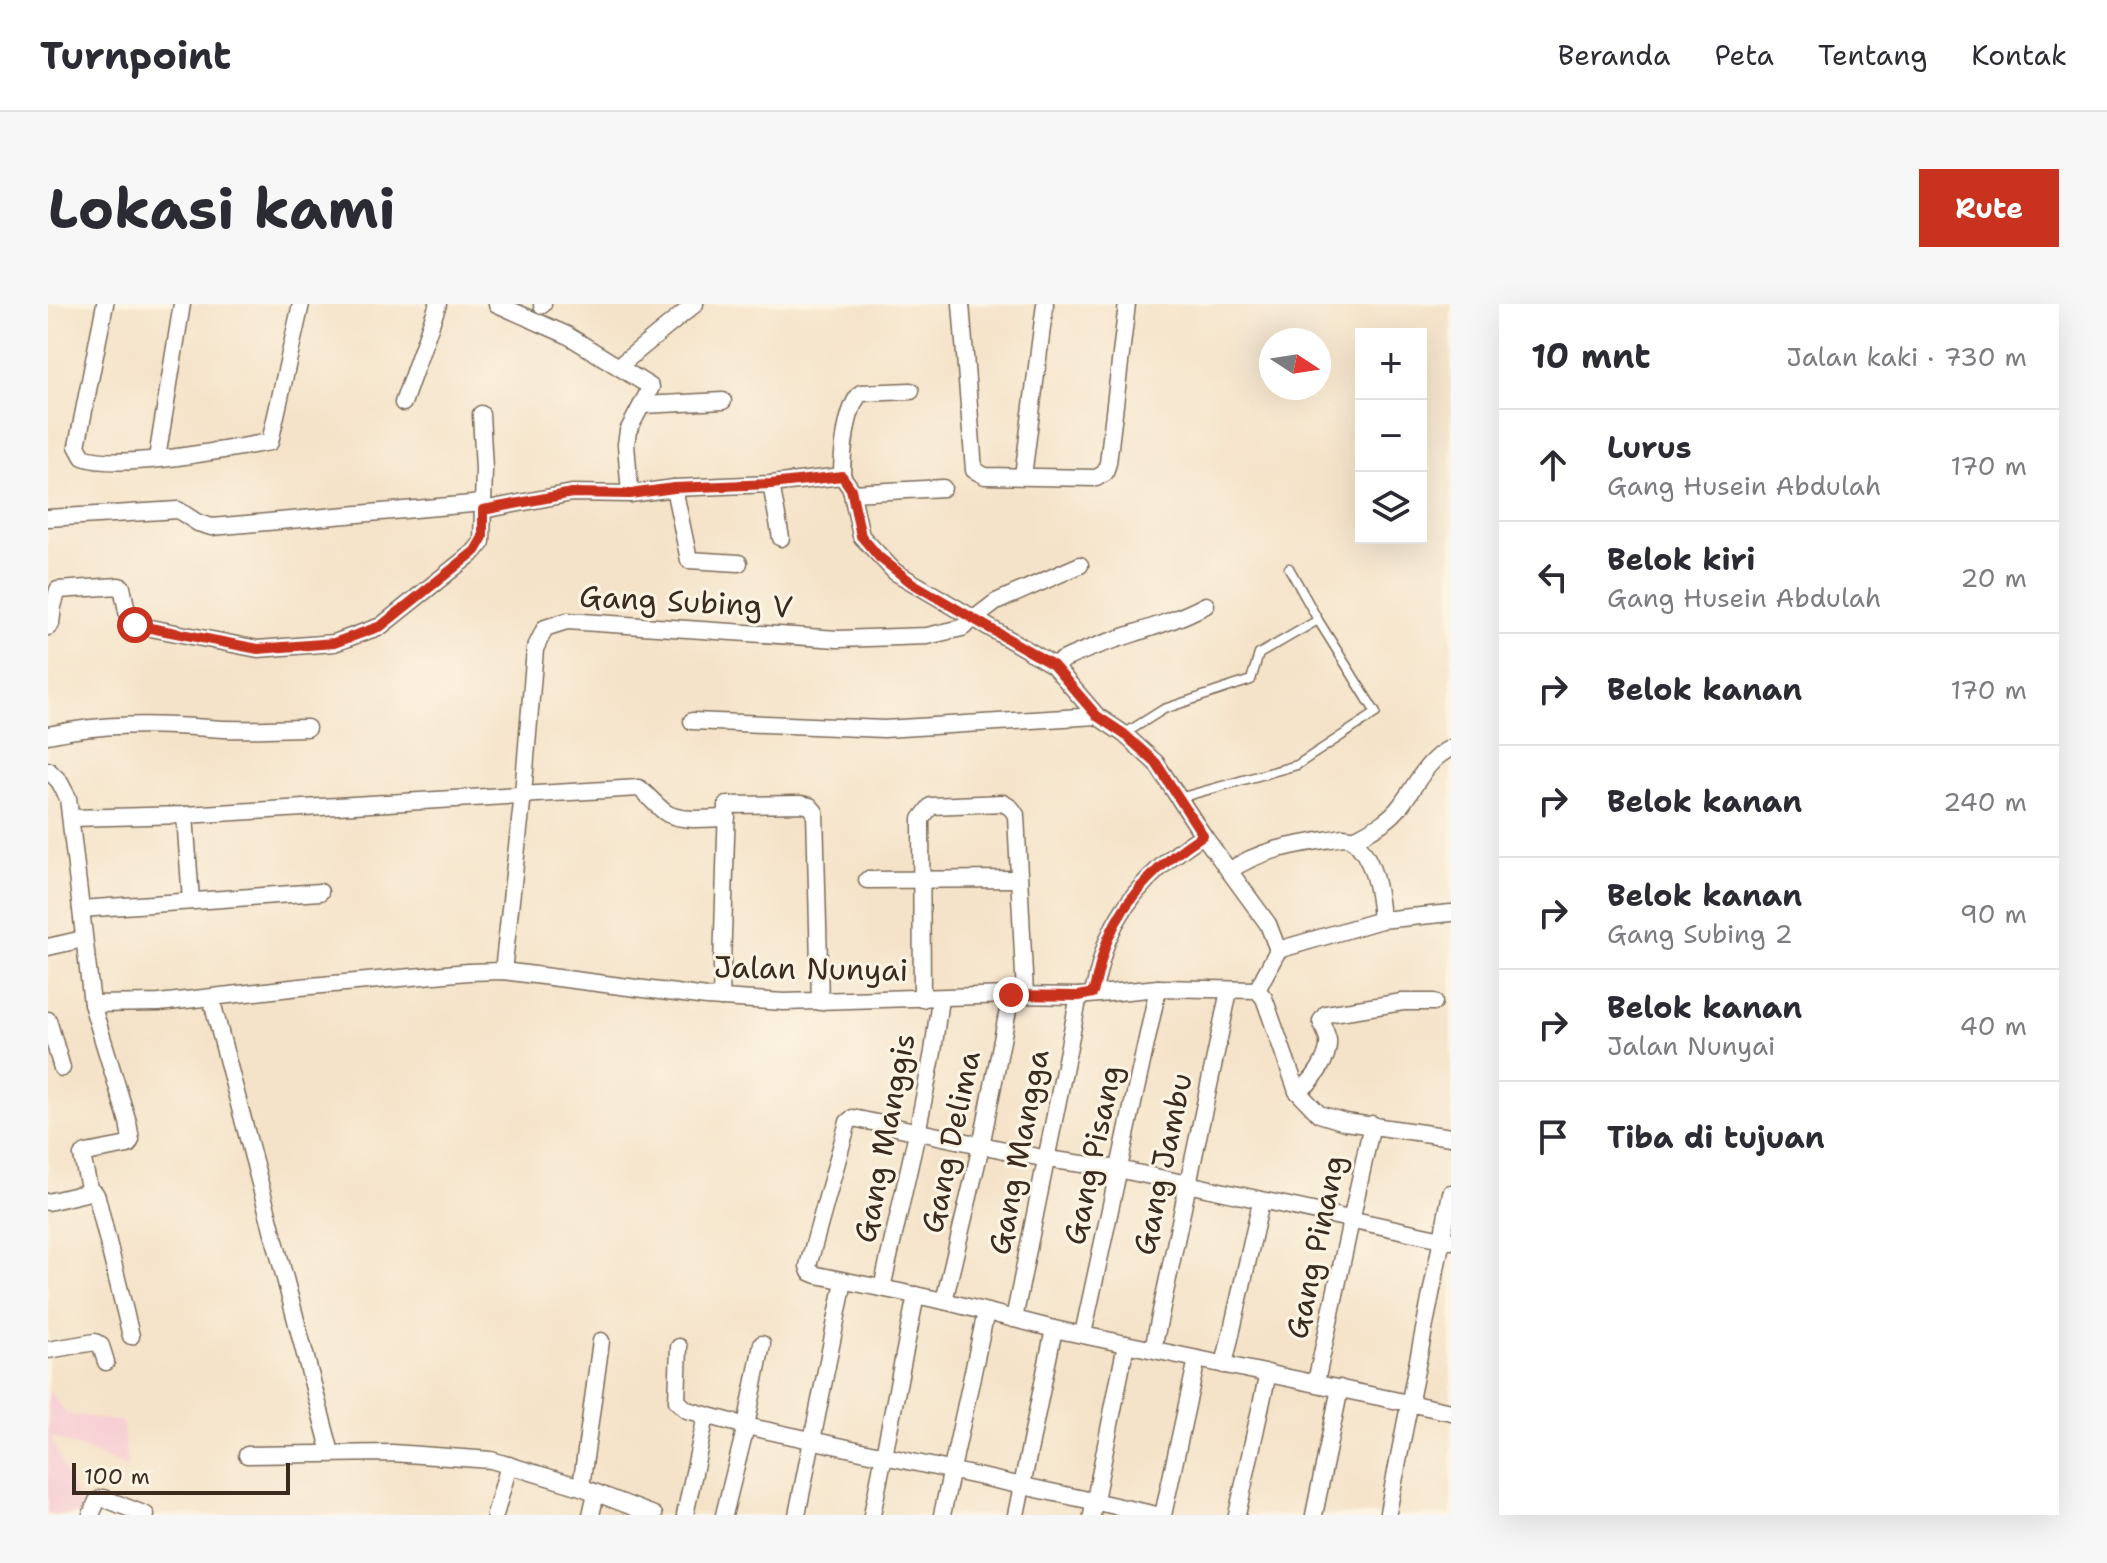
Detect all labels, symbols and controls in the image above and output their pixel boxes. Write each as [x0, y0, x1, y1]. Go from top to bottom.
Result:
text: Turnpoint [40, 30, 231, 81]
text: Beranda [1558, 36, 1670, 74]
text: Peta [1714, 36, 1774, 74]
text: Tentang [1818, 36, 1927, 74]
text: Kontak [1971, 36, 2067, 74]
button: Rute [1919, 169, 2059, 247]
text: Lokasi kami [48, 171, 396, 246]
north arrow [1259, 328, 1331, 400]
map controls [1355, 328, 1427, 544]
button: + [1355, 328, 1427, 400]
text: 10 mnt [1531, 333, 1651, 379]
text: Jalan kaki · 730 m [1786, 339, 2027, 374]
button: − [1355, 400, 1427, 472]
text: Lurus [1607, 427, 1692, 468]
icon: ahead [1531, 443, 1575, 487]
text: 170 m [1950, 448, 2027, 483]
text: Gang Husein Abdulah [1607, 468, 1881, 503]
button: layers [1355, 472, 1427, 544]
text: Belok kiri [1607, 539, 1755, 580]
icon: left [1531, 555, 1575, 599]
text: 20 m [1960, 560, 2027, 595]
street label: Gang Subing V [578, 575, 794, 628]
text: Gang Husein Abdulah [1607, 580, 1881, 615]
route start [117, 607, 153, 643]
icon: right [1531, 667, 1575, 711]
text: Belok kanan [1607, 669, 1802, 710]
text: 170 m [1950, 672, 2027, 707]
icon: right [1531, 779, 1575, 823]
text: Belok kanan [1607, 781, 1802, 822]
text: 240 m [1943, 784, 2027, 819]
text: Belok kanan [1607, 875, 1802, 916]
icon: right [1531, 891, 1575, 935]
text: 90 m [1960, 896, 2027, 931]
text: Gang Subing 2 [1607, 916, 1793, 951]
street label: Jalan Nunyai [713, 946, 909, 991]
route end [993, 977, 1029, 1013]
text: Belok kanan [1607, 987, 1802, 1028]
icon: right [1531, 1003, 1575, 1047]
text: 40 m [1960, 1008, 2027, 1043]
text: Jalan Nunyai [1607, 1028, 1776, 1063]
street label: Gang Manggis [844, 1030, 925, 1246]
street label: Gang Mangga [978, 1045, 1059, 1258]
street label: Gang Delima [911, 1047, 990, 1237]
street label: Gang Pisang [1053, 1061, 1132, 1249]
street label: Gang Jambu [1123, 1069, 1202, 1259]
icon: arrive [1531, 1115, 1575, 1159]
text: Tiba di tujuan [1607, 1117, 1825, 1158]
street label: Gang Pinang [1276, 1151, 1355, 1342]
scale bar [72, 1459, 290, 1495]
text: 100 m [84, 1462, 150, 1491]

